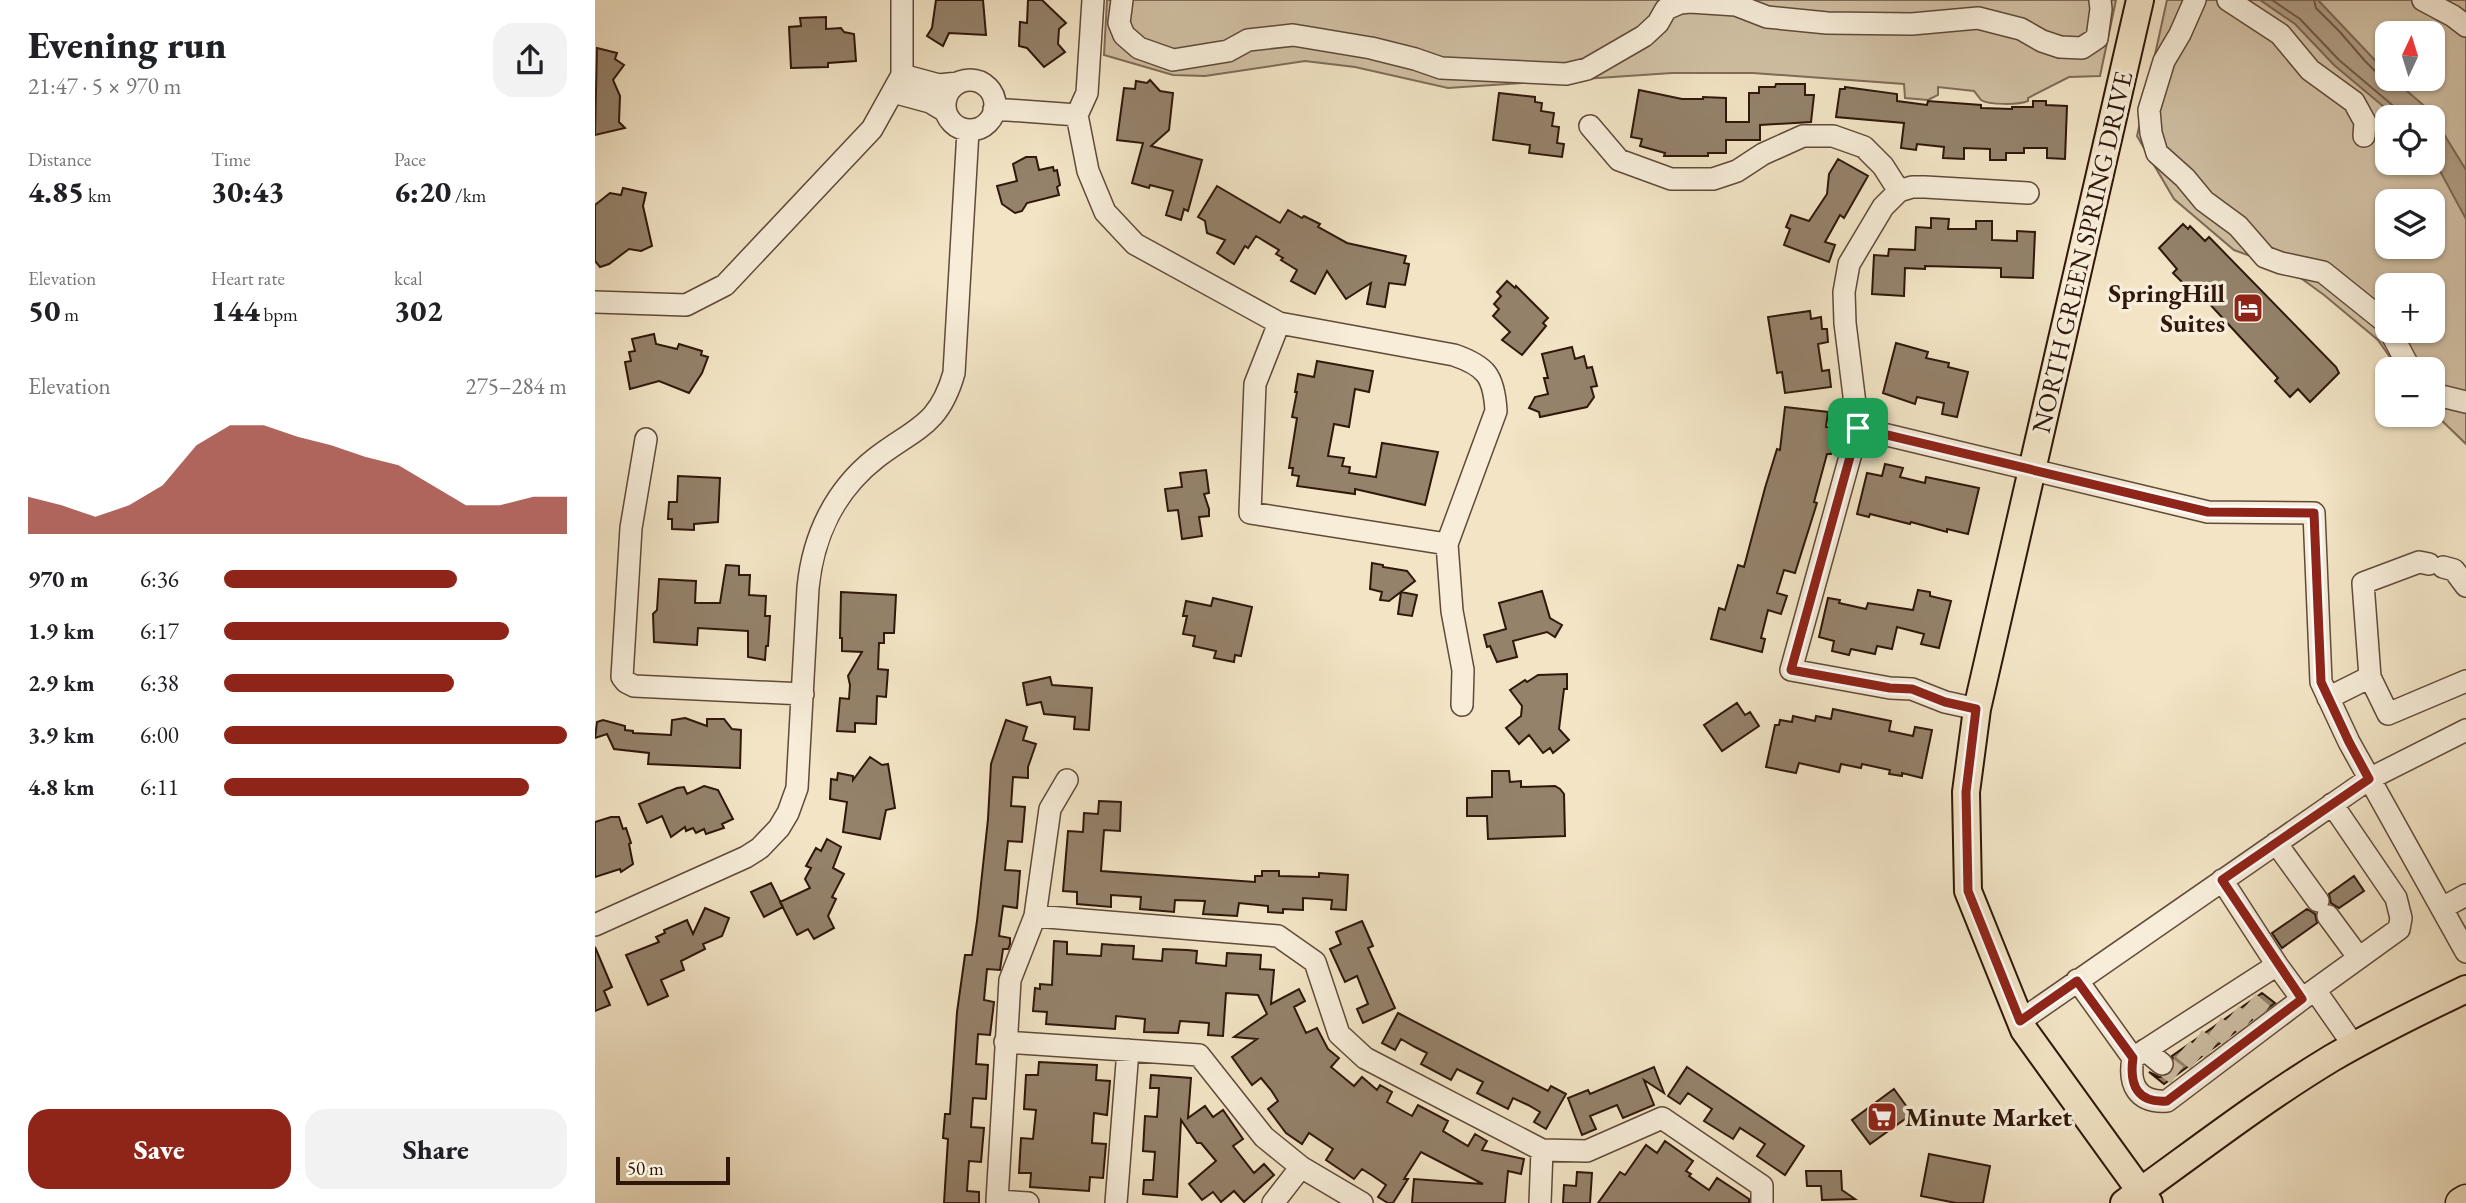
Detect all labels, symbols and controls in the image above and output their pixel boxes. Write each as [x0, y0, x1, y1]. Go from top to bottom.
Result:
text: Evening run [28, 20, 226, 69]
north arrow [2375, 21, 2445, 91]
map controls [2375, 21, 2445, 427]
button: share [493, 23, 567, 97]
street label: NORTH GREEN SPRING DRIVE [2024, 67, 2140, 436]
text: 21:47 · 5 × 970 m [28, 71, 181, 101]
button: locate [2375, 105, 2445, 175]
text: Distance [28, 147, 91, 172]
text: Time [211, 147, 251, 172]
text: Pace [394, 147, 426, 172]
text: 4.85 [28, 172, 84, 211]
text: 30:43 [211, 172, 284, 211]
text: 6:20 [394, 172, 451, 211]
text: km [84, 183, 112, 208]
text: /km [451, 183, 486, 208]
button: layers [2375, 189, 2445, 259]
text: Elevation [28, 266, 96, 291]
text: Heart rate [211, 266, 285, 291]
text: kcal [394, 266, 423, 291]
button: + [2375, 273, 2445, 343]
place label: SpringHill Suites [2108, 276, 2225, 340]
text: 50 [28, 291, 60, 330]
text: 144 [211, 291, 260, 330]
text: 302 [394, 291, 443, 330]
hotel icon: SpringHill Suites [2231, 291, 2265, 325]
text: m [60, 302, 79, 327]
text: bpm [260, 302, 298, 327]
button: − [2375, 357, 2445, 427]
text: Elevation [28, 371, 111, 401]
text: 275–284 m [466, 371, 567, 401]
pin [1828, 398, 1888, 458]
icon: arrive [1839, 409, 1877, 447]
text: 970 m [28, 564, 89, 594]
text: 6:36 [140, 564, 179, 594]
text: 1.9 km [28, 616, 95, 646]
text: 6:17 [140, 616, 179, 646]
text: 2.9 km [28, 668, 95, 698]
text: 6:38 [140, 668, 179, 698]
text: 3.9 km [28, 720, 95, 750]
text: 6:00 [140, 720, 179, 750]
text: 4.8 km [28, 772, 95, 802]
text: 6:11 [140, 772, 179, 802]
supermarket icon: Minute Market [1865, 1100, 1899, 1134]
place label: Minute Market [1905, 1100, 2072, 1134]
button: Save [28, 1109, 291, 1189]
button: Share [305, 1109, 567, 1189]
scale bar [616, 1154, 730, 1186]
text: 50 m [627, 1156, 664, 1181]

